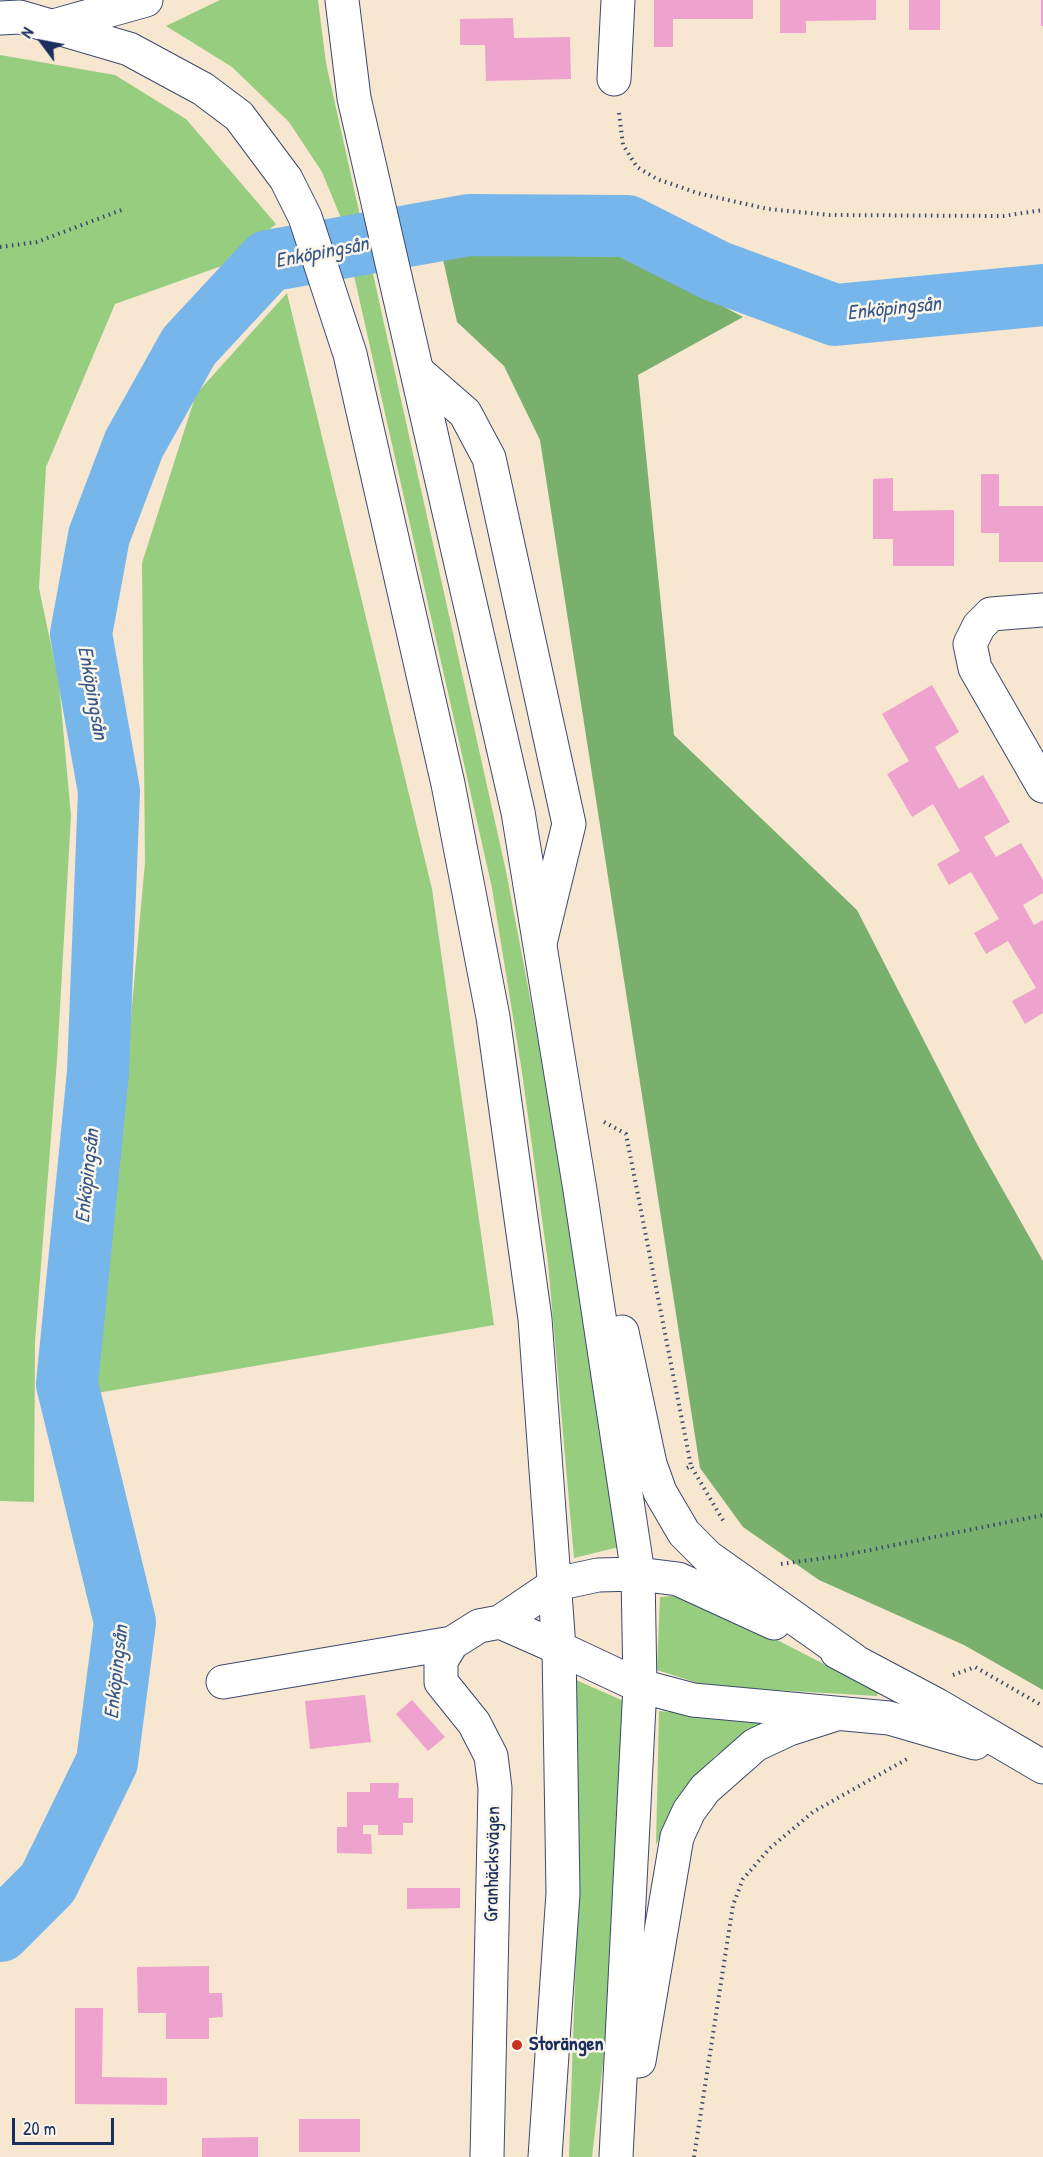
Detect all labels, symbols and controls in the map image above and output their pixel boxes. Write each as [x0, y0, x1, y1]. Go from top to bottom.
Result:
north arrow [12, 12, 72, 72]
text: N [15, 23, 38, 42]
water label: Enköpingsån [273, 232, 371, 274]
water label: Enköpingsån [846, 292, 942, 326]
water label: Enköpingsån [71, 644, 113, 742]
water label: Enköpingsån [71, 1128, 105, 1224]
water label: Enköpingsån [100, 1624, 134, 1720]
street label: Granhäcksvägen [480, 1806, 506, 1922]
place label: Storängen [529, 2033, 604, 2057]
marker: Storängen [510, 2038, 524, 2052]
scale bar [15, 2106, 117, 2144]
text: 20 m [23, 2116, 56, 2141]

